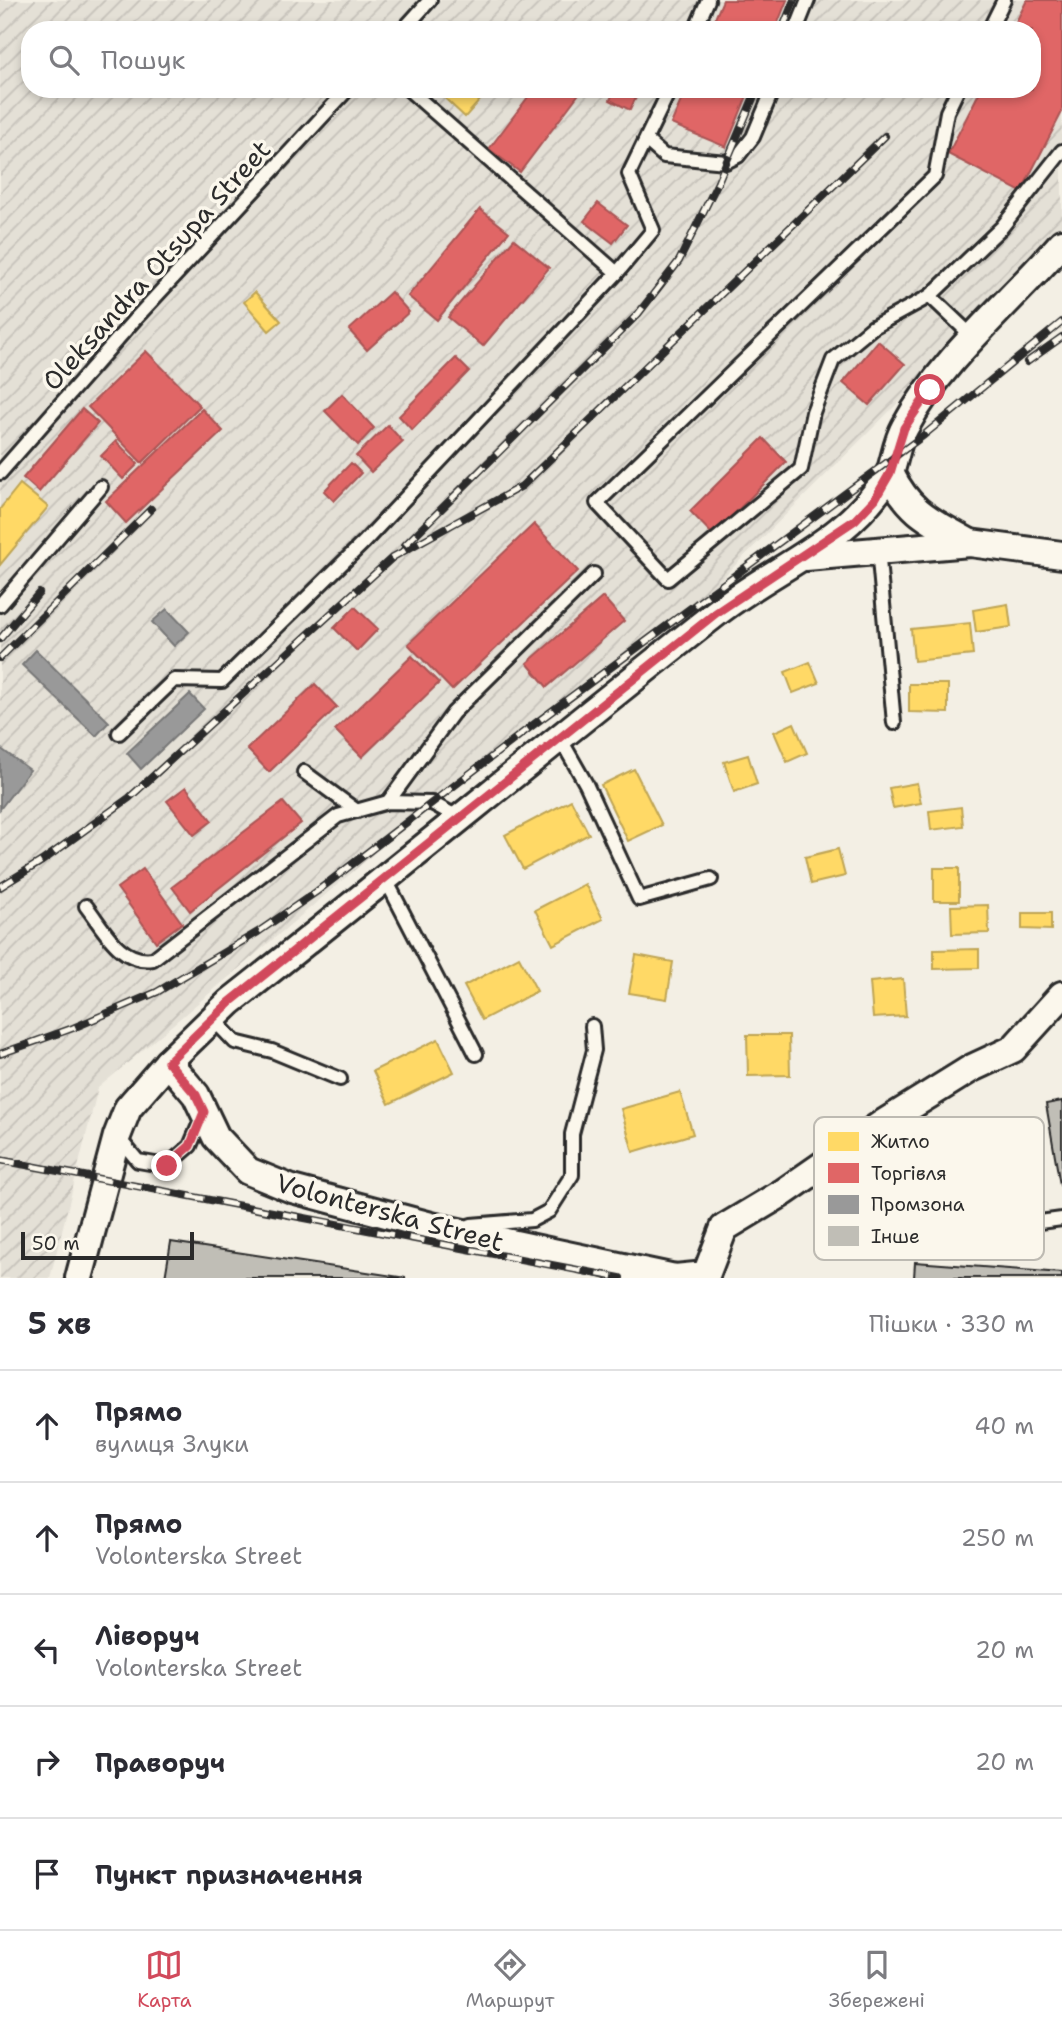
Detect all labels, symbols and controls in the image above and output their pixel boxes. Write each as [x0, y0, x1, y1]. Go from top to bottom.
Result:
search box [21, 21, 1041, 98]
icon: search [45, 41, 83, 79]
text: Пошук [101, 42, 185, 77]
street label: Oleksandra Otsupa Street [34, 132, 278, 398]
route start [914, 374, 945, 405]
legend [814, 1117, 1044, 1260]
text: Житло [871, 1129, 930, 1154]
route end [151, 1150, 182, 1181]
text: Торгівля [871, 1161, 947, 1186]
street label: Volonterska Street [272, 1165, 508, 1259]
text: Промзона [871, 1192, 965, 1217]
text: Інше [871, 1224, 920, 1249]
scale bar [21, 1229, 194, 1261]
text: 50 m [32, 1231, 80, 1256]
text: 5 хв [28, 1303, 91, 1344]
text: Пішки · 330 m [869, 1309, 1034, 1339]
text: Прямо [95, 1394, 183, 1429]
icon: ahead [28, 1407, 66, 1445]
text: 40 m [974, 1411, 1034, 1441]
text: вулиця Злуки [95, 1429, 249, 1459]
text: Прямо [95, 1506, 183, 1541]
icon: ahead [28, 1519, 66, 1557]
text: 250 m [961, 1523, 1034, 1553]
text: Volonterska Street [95, 1541, 302, 1571]
text: Ліворуч [95, 1618, 200, 1653]
icon: left [28, 1631, 66, 1669]
text: 20 m [975, 1635, 1034, 1665]
text: Volonterska Street [95, 1653, 302, 1683]
icon: right [28, 1743, 66, 1781]
text: Праворуч [95, 1745, 225, 1780]
text: 20 m [975, 1747, 1034, 1777]
icon: arrive [28, 1855, 66, 1893]
text: Пункт призначення [95, 1857, 363, 1892]
tab: Карта [137, 1946, 192, 2013]
tab: Маршрут [466, 1946, 554, 2013]
tab: Збережені [829, 1946, 925, 2013]

